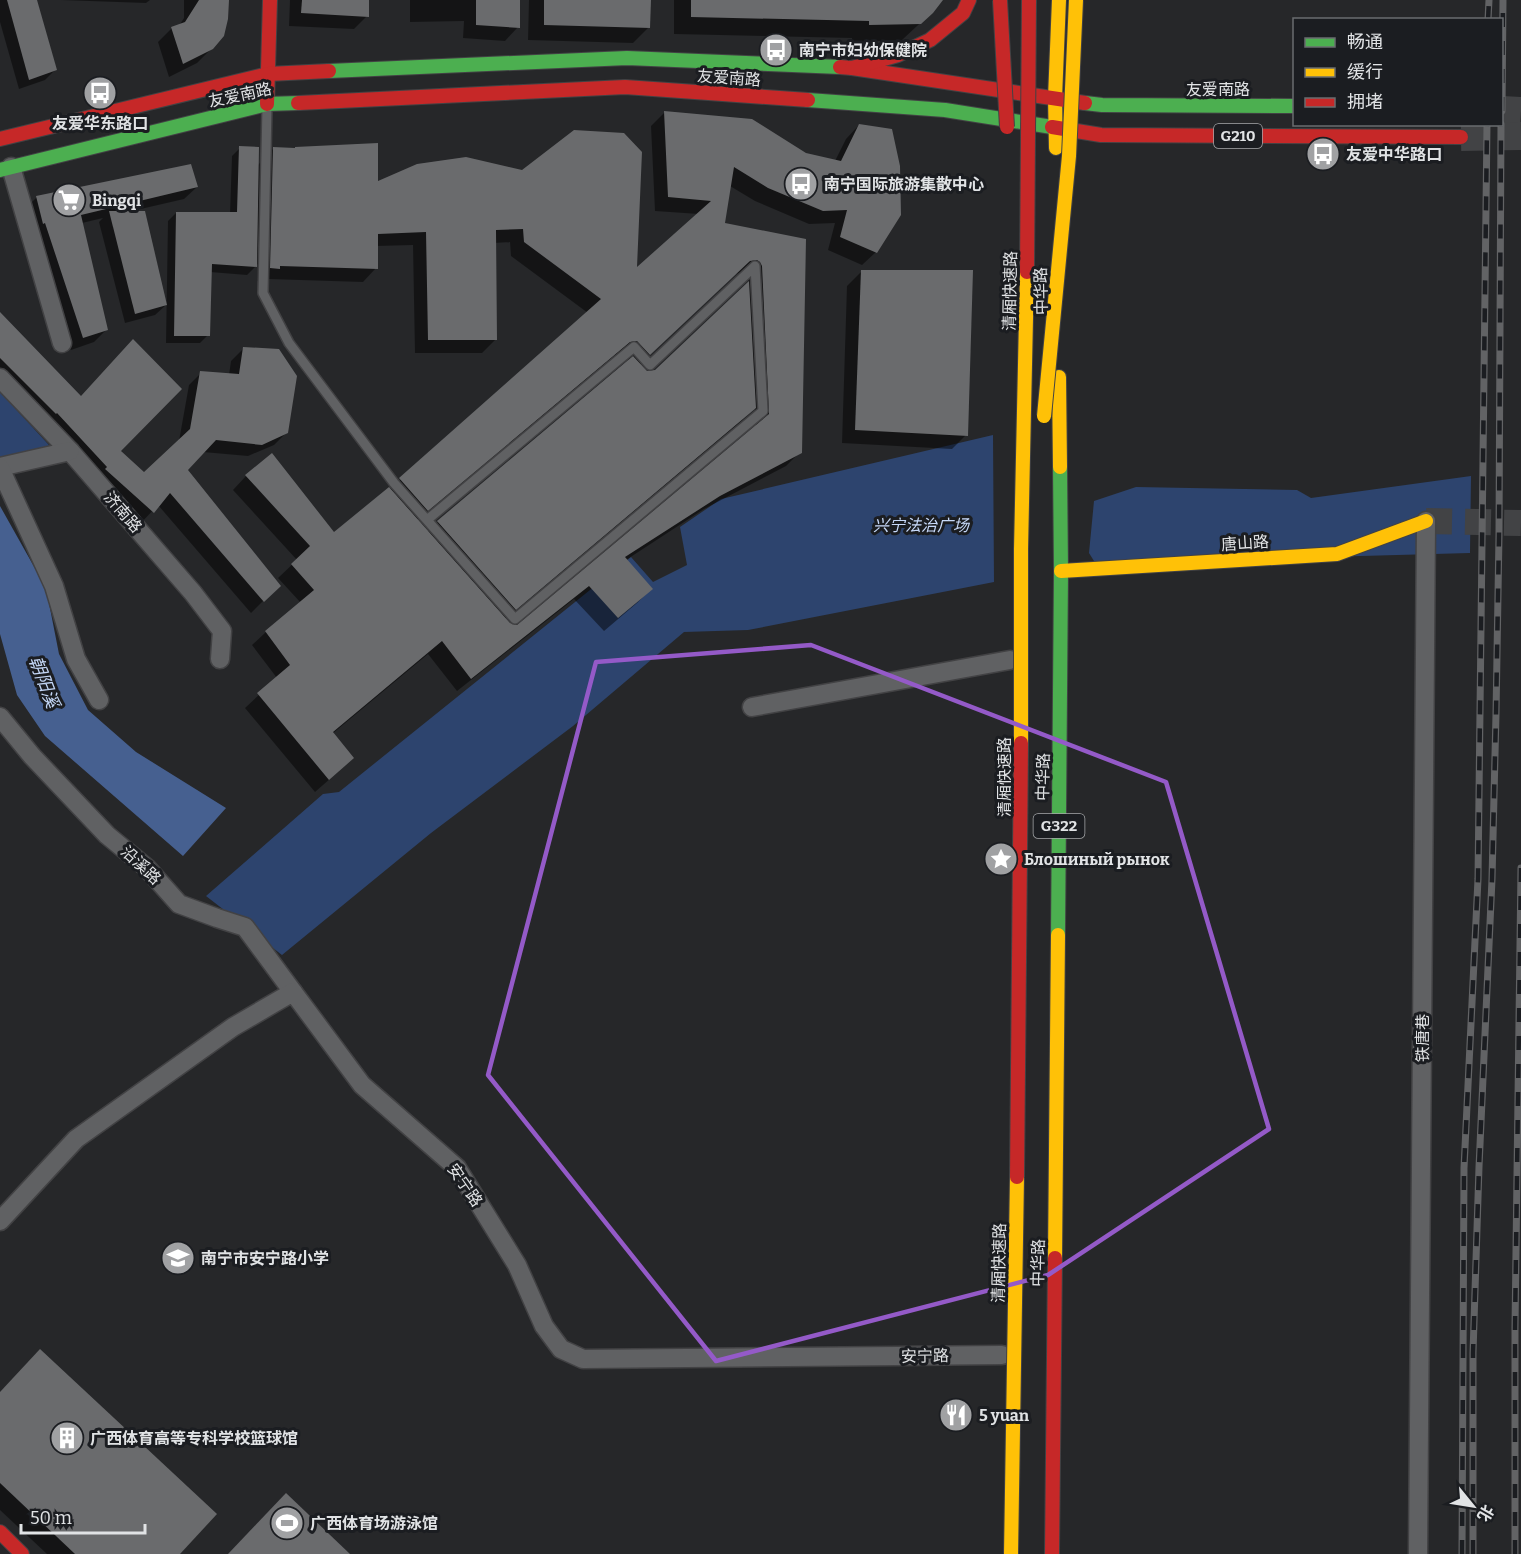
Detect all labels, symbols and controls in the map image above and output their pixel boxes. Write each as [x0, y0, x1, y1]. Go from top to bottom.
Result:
legend [1293, 18, 1503, 126]
text: 畅通 [1347, 31, 1383, 53]
bus stop icon: 南宁市妇幼保健院 [758, 32, 794, 68]
place label: 南宁市妇幼保健院 [799, 41, 927, 60]
text: 缓行 [1347, 61, 1383, 83]
street label: 友爱南路 [696, 66, 762, 90]
bus stop icon: 友爱华东路口 [82, 75, 118, 111]
street label: 友爱南路 [207, 79, 273, 111]
street label: 友爱南路 [1186, 80, 1250, 99]
text: 拥堵 [1347, 91, 1383, 113]
place label: 友爱华东路口 [52, 114, 148, 133]
road number: G210 [1214, 124, 1262, 148]
bus stop icon: 友爱中华路口 [1305, 136, 1341, 172]
place label: 友爱中华路口 [1346, 145, 1442, 164]
bus stop icon: 南宁国际旅游集散中心 [783, 166, 819, 202]
place label: 南宁国际旅游集散中心 [824, 175, 984, 194]
supermarket icon: Bingqi [51, 182, 87, 218]
place label: Bingqi [92, 191, 141, 210]
street label: 清厢快速路 [1000, 251, 1020, 331]
street label: 中华路 [1031, 267, 1051, 315]
street label: 济南路 [100, 488, 146, 536]
park label: 兴宁法治广场 [873, 516, 971, 535]
street label: 唐山路 [1220, 532, 1270, 554]
water label: 朝阳溪 [24, 653, 65, 713]
street label: 清厢快速路 [995, 737, 1014, 817]
street label: 中华路 [1033, 753, 1053, 801]
road number: G322 [1034, 814, 1084, 838]
place icon: Блошиный рынок [983, 841, 1019, 877]
street label: 沿溪路 [117, 842, 165, 888]
place label: Блошиный рынок [1024, 850, 1170, 869]
street label: 铁唐巷 [1413, 1014, 1432, 1062]
street label: 安宁路 [443, 1160, 487, 1210]
street label: 清厢快速路 [989, 1223, 1009, 1303]
street label: 中华路 [1028, 1239, 1048, 1287]
school or university icon: 南宁市安宁路小学 [160, 1240, 196, 1276]
place label: 南宁市安宁路小学 [201, 1249, 329, 1268]
street label: 安宁路 [901, 1346, 949, 1366]
restaurant icon: 5 yuan [938, 1397, 974, 1433]
place label: 5 yuan [979, 1406, 1030, 1425]
building icon: 广西体育高等专科学校篮球馆 [49, 1420, 85, 1456]
place label: 广西体育高等专科学校篮球馆 [90, 1429, 298, 1448]
north arrow [1443, 1476, 1503, 1536]
scale bar [21, 1497, 146, 1535]
text: 北 [1473, 1502, 1498, 1525]
sports icon: 广西体育场游泳馆 [269, 1505, 305, 1541]
text: 50 m [30, 1507, 72, 1529]
place label: 广西体育场游泳馆 [310, 1514, 438, 1533]

